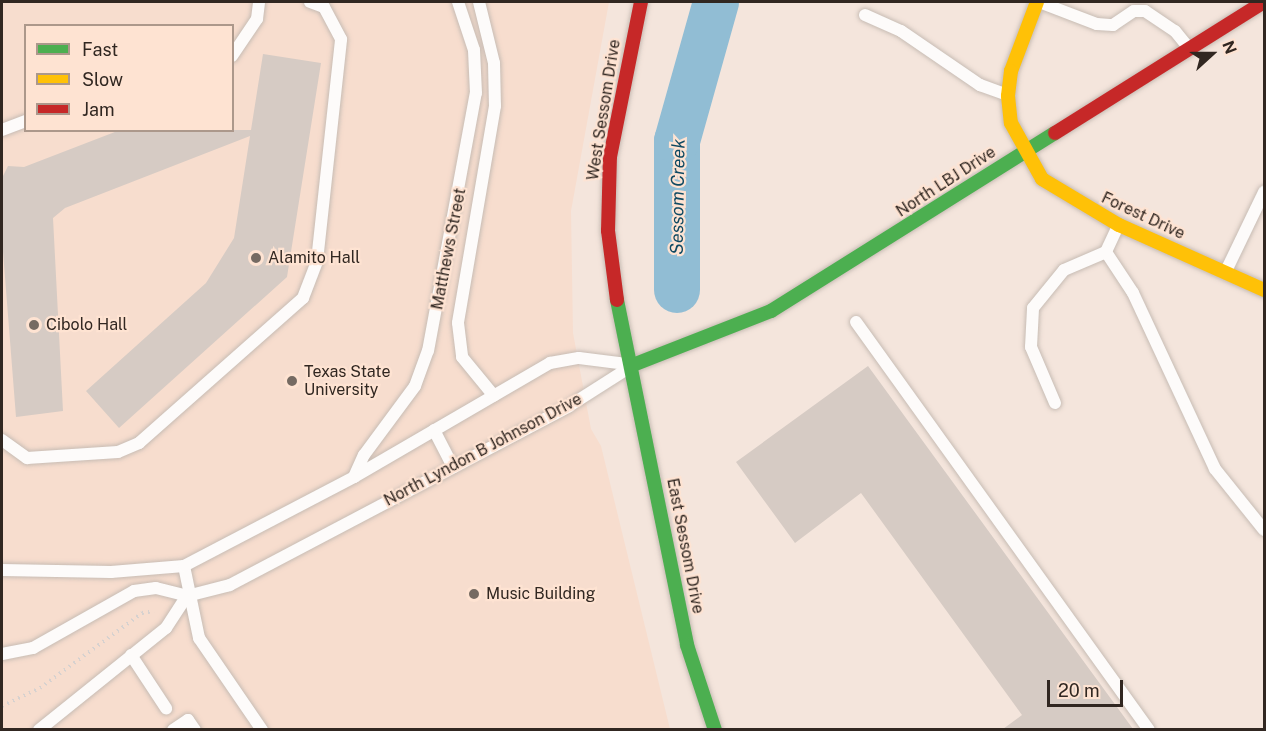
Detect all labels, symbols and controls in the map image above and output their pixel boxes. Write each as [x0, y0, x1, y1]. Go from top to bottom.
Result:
legend [24, 24, 234, 132]
north arrow [1182, 24, 1242, 84]
street label: West Sessom Drive [583, 38, 625, 182]
text: N [1218, 38, 1240, 57]
text: Fast [82, 39, 118, 60]
text: Slow [82, 69, 123, 90]
text: Jam [82, 99, 115, 120]
water label: Sessom Creek [666, 139, 690, 255]
street label: North LBJ Drive [893, 143, 999, 221]
street label: Matthews Street [428, 187, 470, 311]
street label: Forest Drive [1098, 188, 1188, 244]
place label: Alamito Hall [268, 248, 360, 268]
marker: Alamito Hall [249, 251, 263, 265]
place label: Cibolo Hall [46, 315, 128, 335]
marker: Cibolo Hall [27, 318, 41, 332]
place label: Texas State University [304, 362, 391, 400]
marker: Texas State University [285, 374, 299, 388]
street label: North Lyndon B Johnson Drive [381, 390, 585, 510]
street label: East Sessom Drive [662, 477, 708, 615]
place label: Music Building [486, 584, 596, 604]
marker: Music Building [467, 587, 481, 601]
scale bar [1050, 668, 1126, 706]
text: 20 m [1058, 680, 1100, 701]

